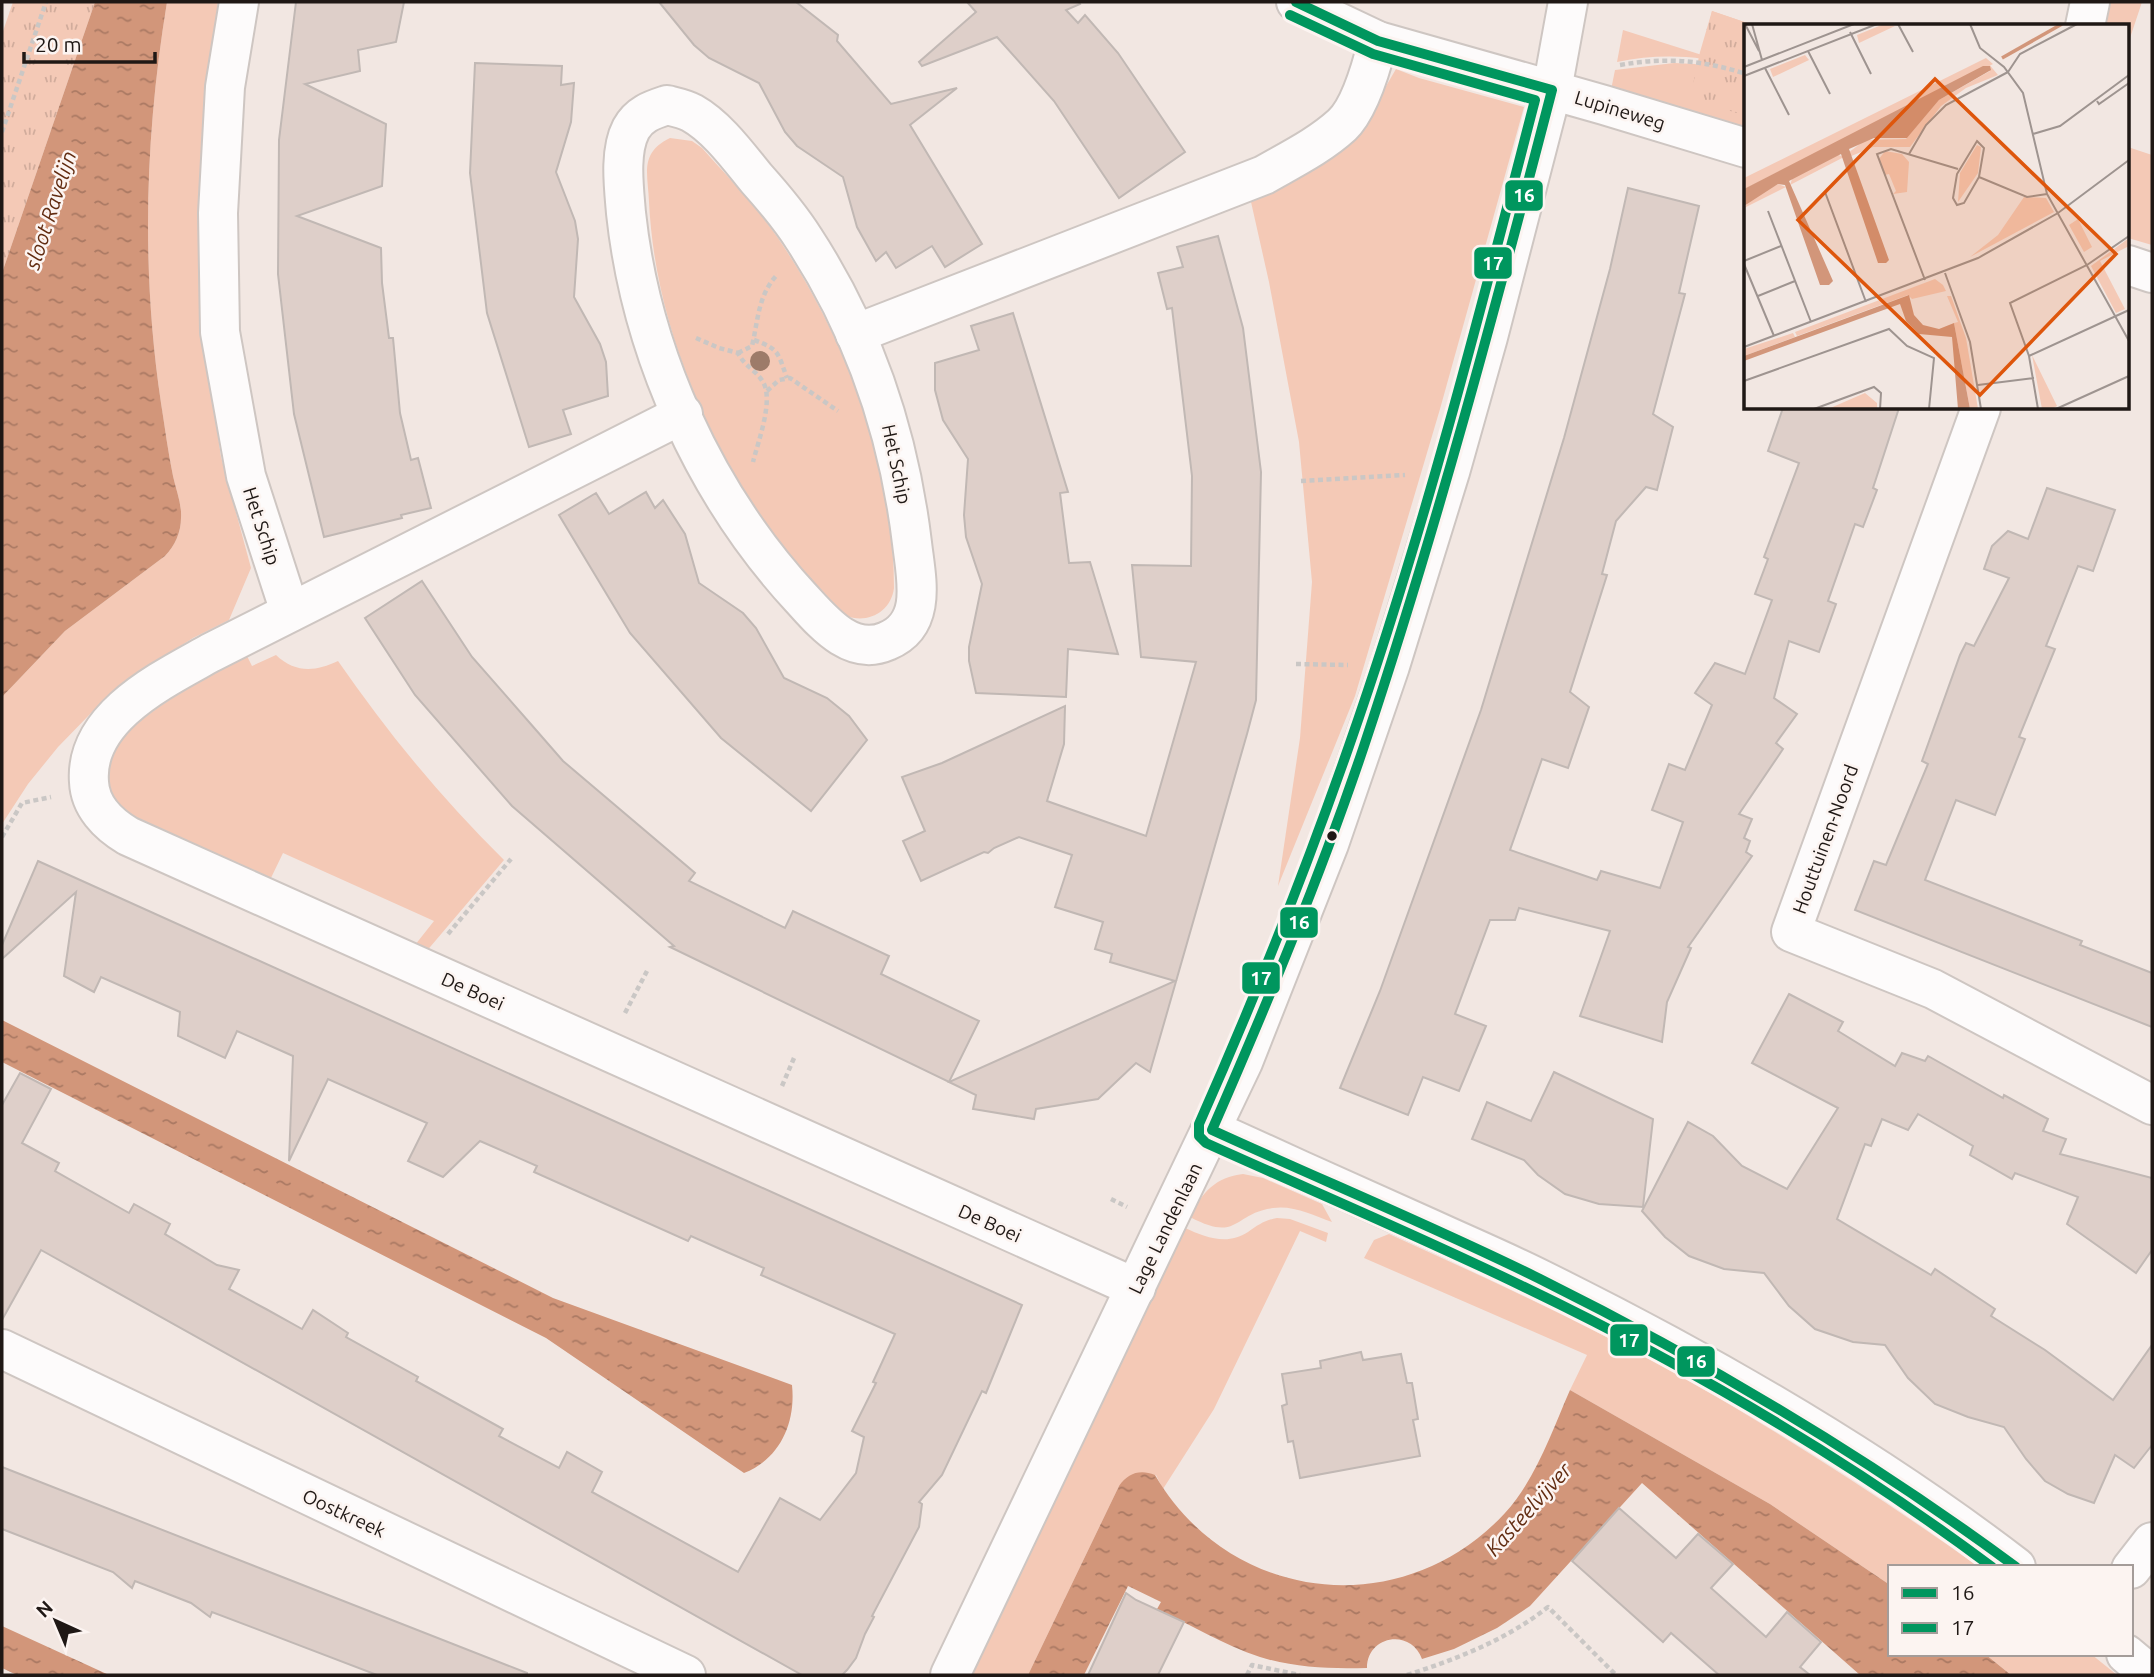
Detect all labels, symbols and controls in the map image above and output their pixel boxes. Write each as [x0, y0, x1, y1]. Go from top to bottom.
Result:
scale bar [24, 21, 156, 65]
inset map [1744, 24, 2130, 410]
text: 20 m [35, 32, 82, 56]
street label: Lupineweg [1572, 86, 1668, 134]
water label: sloot Ravelijn [19, 148, 80, 273]
line badge: 16 [1504, 179, 1544, 212]
text: 16 [1513, 184, 1535, 206]
line badge: 17 [1473, 246, 1513, 280]
text: 17 [1482, 252, 1504, 274]
street label: Het Schip [878, 422, 916, 506]
street label: Het Schip [239, 484, 285, 568]
street label: Houttuinen-Noord [1788, 761, 1862, 917]
unlabelled marker [1325, 829, 1339, 843]
line badge: 16 [1279, 906, 1319, 939]
text: 16 [1288, 911, 1310, 933]
line badge: 17 [1241, 961, 1281, 995]
street label: De Boei [438, 967, 508, 1015]
text: 17 [1250, 967, 1272, 989]
street label: Lage Landenlaan [1124, 1159, 1206, 1297]
street label: De Boei [955, 1199, 1025, 1247]
line badge: 17 [1609, 1323, 1649, 1357]
text: 17 [1618, 1329, 1640, 1351]
line badge: 16 [1676, 1345, 1716, 1378]
text: 16 [1685, 1350, 1707, 1372]
water label: Kasteelvijver [1480, 1457, 1577, 1560]
street label: Oostkreek [299, 1484, 389, 1542]
legend [1888, 1565, 2133, 1656]
text: 16 [1951, 1580, 1975, 1604]
north arrow [21, 1586, 91, 1656]
text: N [31, 1596, 57, 1622]
text: 17 [1951, 1615, 1975, 1639]

